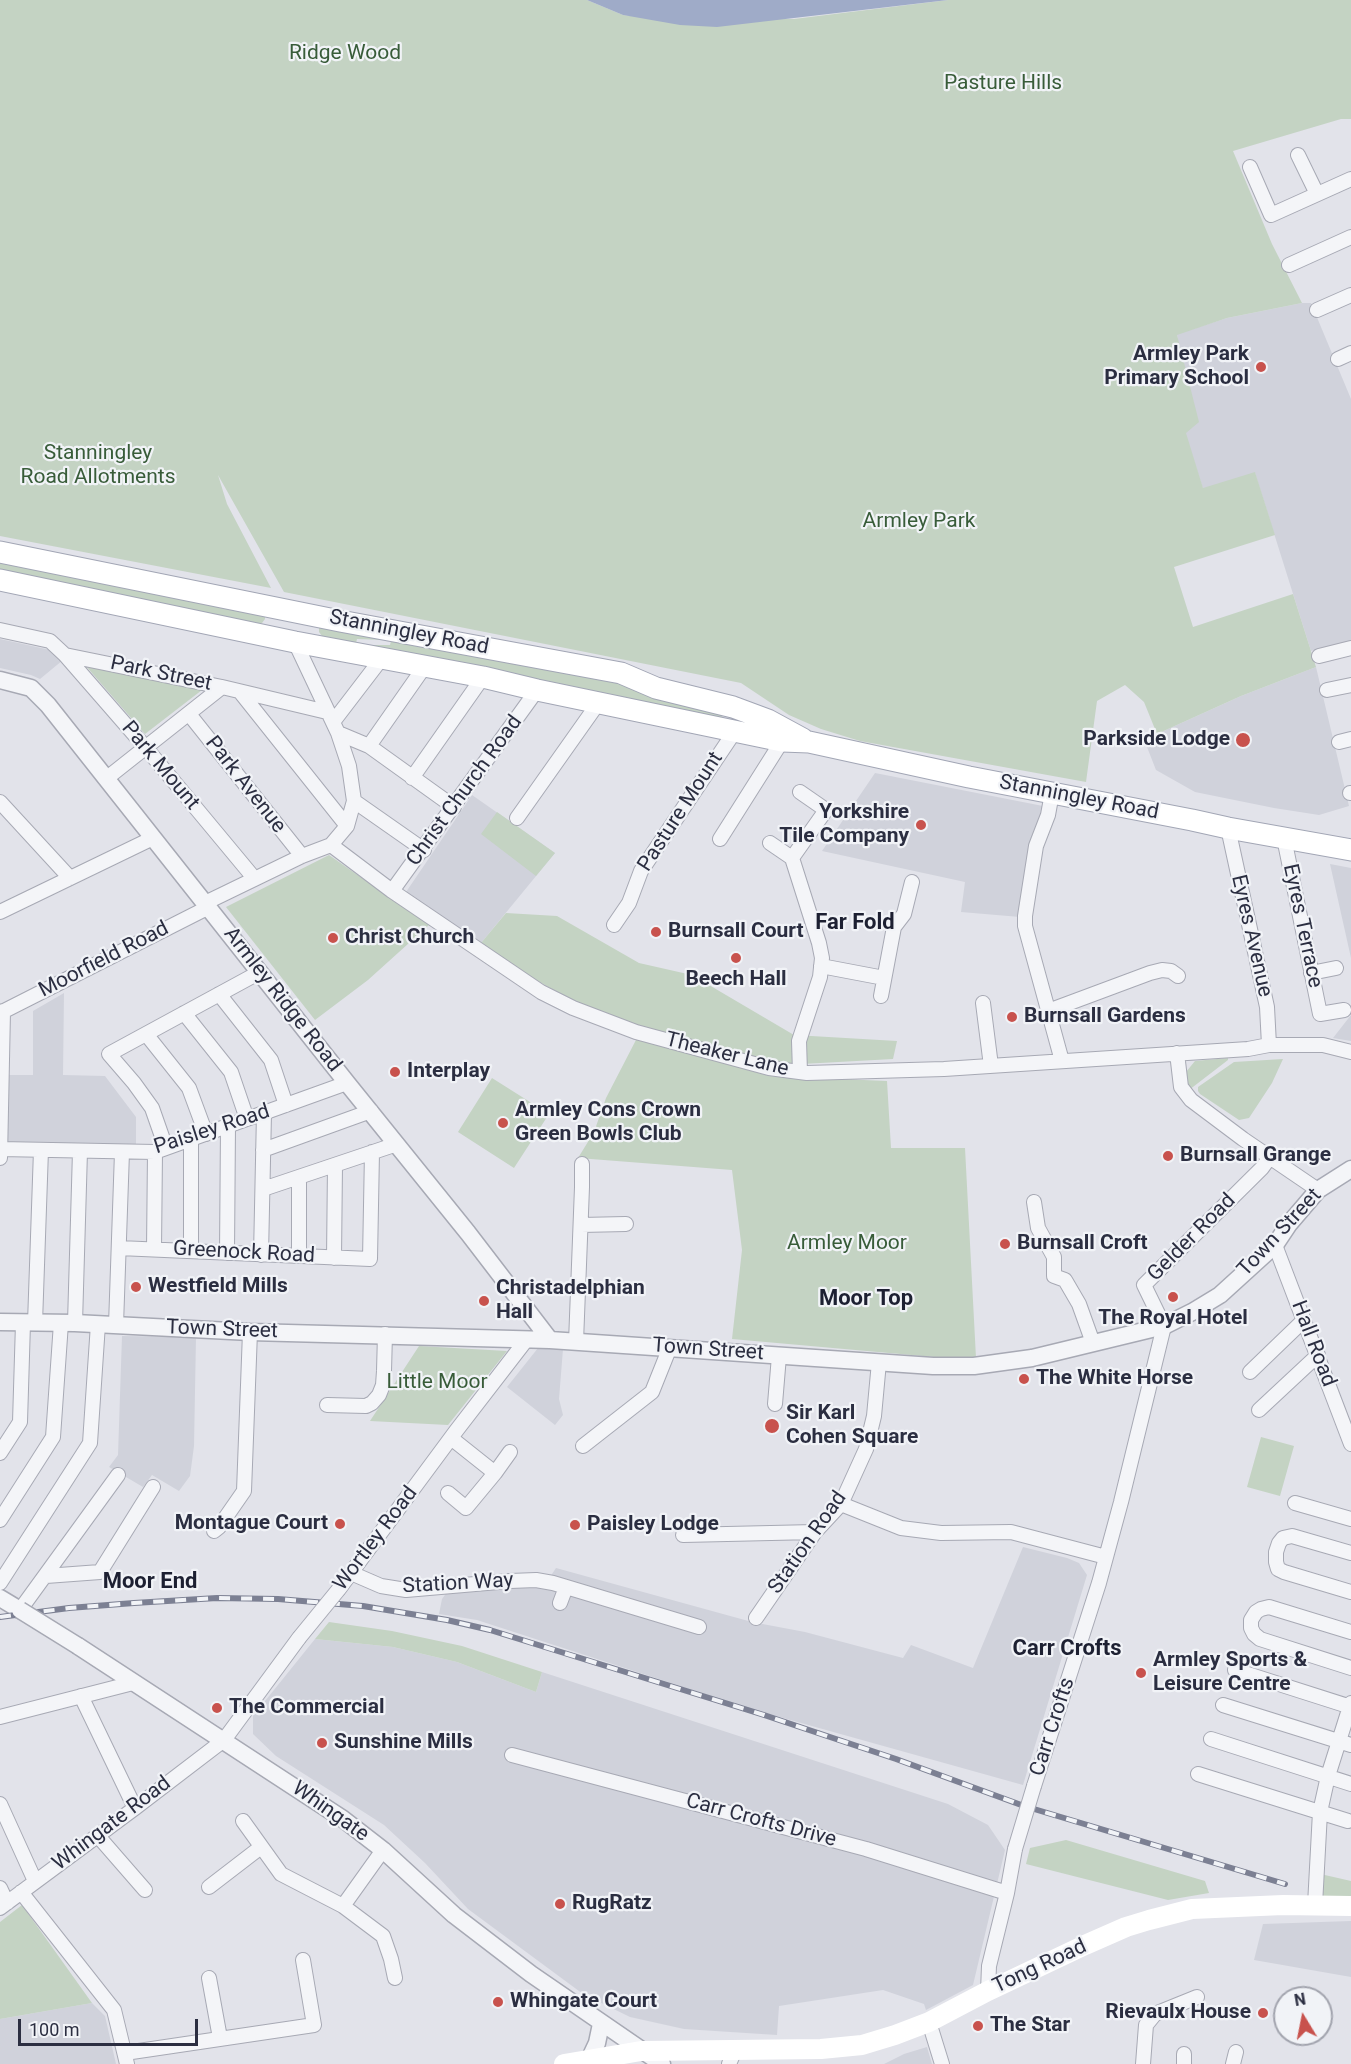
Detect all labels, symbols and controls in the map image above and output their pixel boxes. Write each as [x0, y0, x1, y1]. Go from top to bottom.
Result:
park label: Ridge Wood [289, 41, 401, 67]
park label: Pasture Hills [944, 71, 1062, 97]
place label: Armley Park Primary School [1104, 342, 1249, 392]
marker: Armley Park Primary School [1254, 360, 1268, 374]
park label: Stanningley Road Allotments [20, 441, 176, 491]
park label: Armley Park [863, 509, 975, 535]
street label: Stanningley Road [327, 605, 491, 661]
street label: Park Street [108, 651, 214, 697]
street label: Christ Church Road [402, 711, 528, 871]
street label: Park Mount [116, 717, 204, 815]
place label: Parkside Lodge [1083, 727, 1230, 753]
street label: Park Avenue [199, 731, 291, 839]
marker: Parkside Lodge [1234, 731, 1252, 749]
street label: Pasture Mount [633, 747, 729, 877]
street label: Stanningley Road [997, 770, 1161, 826]
place label: Yorkshire Tile Company [779, 800, 909, 850]
marker: Yorkshire Tile Company [914, 818, 928, 832]
street label: Eyres Terrace [1277, 862, 1327, 990]
street label: Eyres Avenue [1225, 873, 1277, 999]
district label: Far Fold [815, 910, 895, 936]
street label: Moorfield Road [35, 916, 173, 1004]
place label: Burnsall Court [668, 919, 804, 945]
street label: Armley Ridge Road [218, 923, 346, 1077]
place label: Christ Church [345, 925, 474, 951]
marker: Burnsall Court [649, 925, 663, 939]
marker: Christ Church [326, 931, 340, 945]
marker: Beech Hall [729, 951, 743, 965]
place label: Beech Hall [685, 967, 787, 993]
place label: Burnsall Gardens [1024, 1004, 1186, 1030]
marker: Burnsall Gardens [1005, 1010, 1019, 1024]
street label: Theaker Lane [663, 1028, 791, 1082]
place label: Interplay [407, 1059, 490, 1085]
marker: Interplay [388, 1065, 402, 1079]
place label: Armley Cons Crown Green Bowls Club [515, 1098, 701, 1148]
street label: Paisley Road [151, 1099, 273, 1161]
marker: Armley Cons Crown Green Bowls Club [496, 1116, 510, 1130]
place label: Burnsall Grange [1180, 1143, 1331, 1169]
marker: Burnsall Grange [1161, 1149, 1175, 1163]
street label: Town Street [1233, 1184, 1327, 1282]
street label: Gelder Road [1143, 1189, 1241, 1287]
park label: Armley Moor [787, 1231, 907, 1257]
place label: Burnsall Croft [1017, 1231, 1148, 1257]
street label: Greenock Road [172, 1237, 316, 1269]
marker: Burnsall Croft [998, 1237, 1012, 1251]
place label: Westfield Mills [148, 1274, 288, 1300]
place label: Christadelphian Hall [496, 1276, 645, 1326]
marker: Westfield Mills [129, 1280, 143, 1294]
district label: Moor Top [819, 1286, 913, 1312]
marker: The Royal Hotel [1166, 1290, 1180, 1304]
marker: Christadelphian Hall [477, 1294, 491, 1308]
street label: Hall Road [1285, 1297, 1341, 1391]
place label: The Royal Hotel [1098, 1306, 1248, 1332]
street label: Town Street [166, 1315, 278, 1345]
street label: Town Street [652, 1334, 764, 1366]
place label: The White Horse [1036, 1366, 1193, 1392]
park label: Little Moor [386, 1370, 488, 1396]
marker: The White Horse [1017, 1372, 1031, 1386]
place label: Sir Karl Cohen Square [786, 1401, 918, 1451]
marker: Sir Karl Cohen Square [763, 1417, 781, 1435]
street label: Wortley Road [329, 1482, 423, 1596]
street label: Station Road [763, 1487, 853, 1599]
place label: Montague Court [175, 1511, 328, 1537]
place label: Paisley Lodge [587, 1512, 719, 1538]
marker: Montague Court [333, 1517, 347, 1531]
marker: Paisley Lodge [568, 1518, 582, 1532]
district label: Moor End [103, 1569, 197, 1595]
street label: Station Way [402, 1569, 514, 1599]
district label: Carr Crofts [1013, 1636, 1121, 1662]
place label: Armley Sports & Leisure Centre [1153, 1648, 1307, 1698]
marker: Armley Sports & Leisure Centre [1134, 1666, 1148, 1680]
street label: Carr Crofts [1025, 1675, 1081, 1779]
place label: The Commercial [229, 1695, 384, 1721]
marker: The Commercial [210, 1701, 224, 1715]
place label: Sunshine Mills [334, 1730, 473, 1756]
marker: Sunshine Mills [315, 1736, 329, 1750]
street label: Whingate Road [48, 1771, 176, 1877]
street label: Whingate [287, 1776, 373, 1848]
street label: Carr Crofts Drive [683, 1789, 839, 1853]
place label: RugRatz [572, 1891, 652, 1917]
marker: RugRatz [553, 1897, 567, 1911]
street label: Tong Road [989, 1934, 1091, 2000]
north arrow [1273, 1986, 1333, 2046]
place label: Whingate Court [510, 1989, 657, 2015]
text: N [1293, 1989, 1307, 2010]
marker: Whingate Court [491, 1995, 505, 2009]
place label: Rievaulx House [1105, 2000, 1251, 2026]
marker: Rievaulx House [1256, 2006, 1270, 2020]
scale bar [21, 2007, 201, 2045]
place label: The Star [990, 2013, 1070, 2039]
text: 100 m [29, 2019, 80, 2040]
marker: The Star [971, 2019, 985, 2033]

